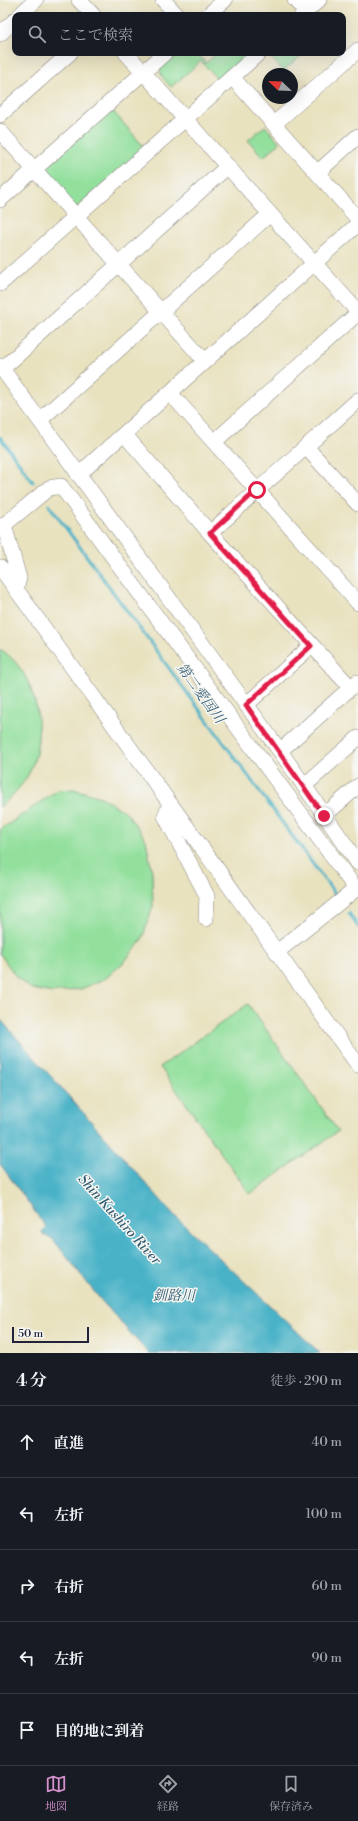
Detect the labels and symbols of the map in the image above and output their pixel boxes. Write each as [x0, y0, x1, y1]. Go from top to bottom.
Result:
north arrow [262, 68, 298, 104]
route start [248, 481, 266, 499]
water label: 第二愛国川 [172, 660, 229, 729]
route end [315, 807, 333, 825]
water label: Shin Kushiro River [74, 1170, 166, 1270]
water label: 釧路川 [153, 1287, 197, 1305]
scale bar [12, 1325, 89, 1344]

